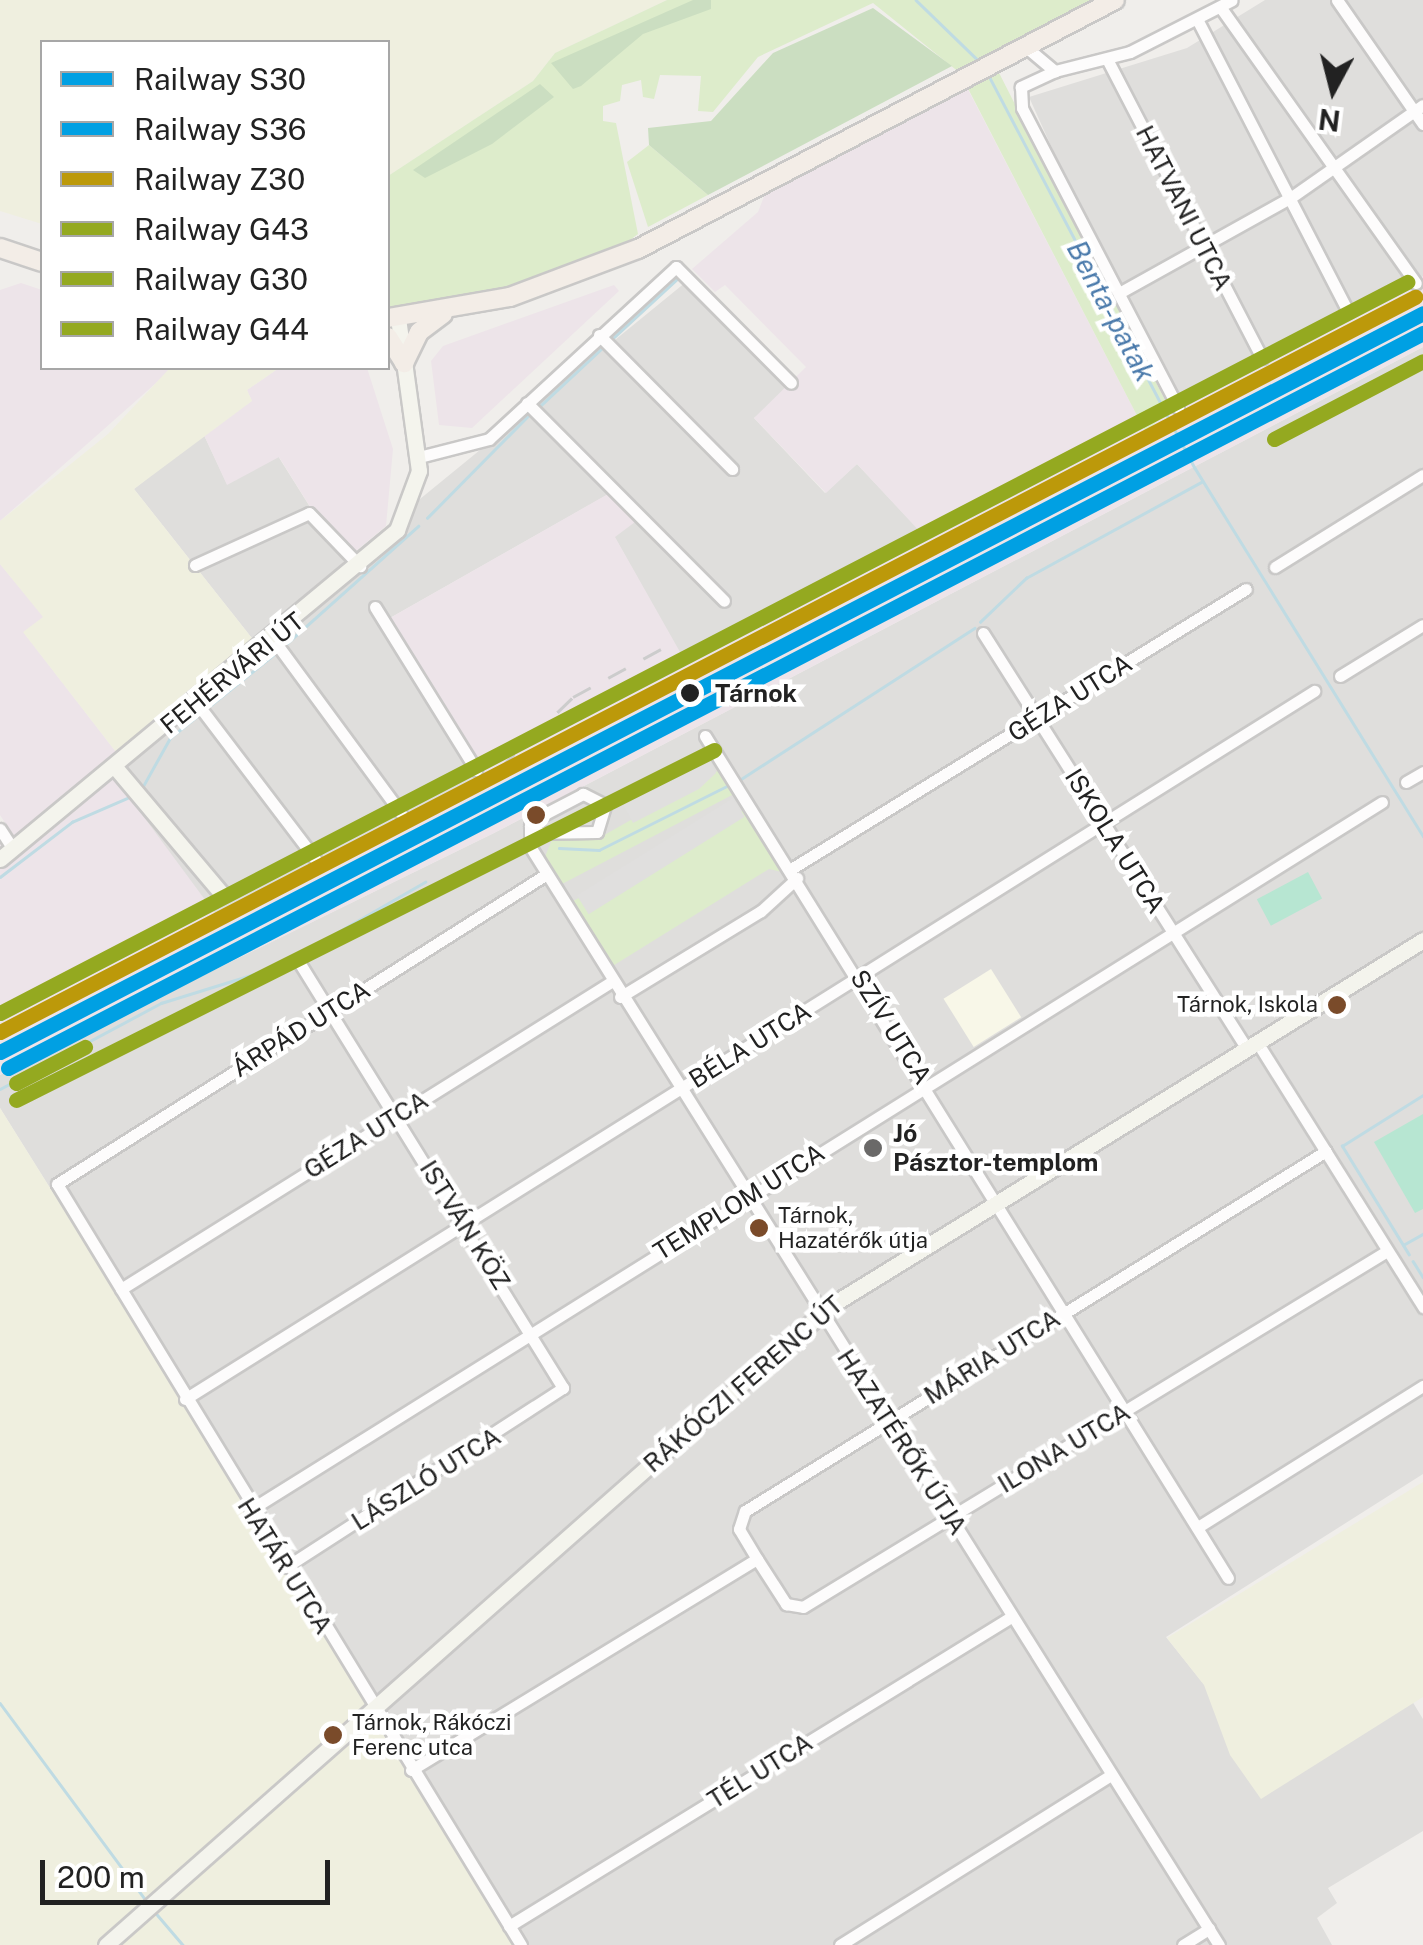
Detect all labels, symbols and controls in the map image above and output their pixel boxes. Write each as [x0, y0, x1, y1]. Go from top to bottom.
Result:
legend [40, 40, 390, 370]
north arrow [1283, 40, 1383, 140]
text: Railway S30 [134, 61, 306, 97]
text: N [1316, 103, 1342, 138]
text: Railway S36 [134, 111, 307, 147]
street label: HATVANI UTCA [1130, 121, 1238, 295]
text: Railway Z30 [134, 161, 305, 197]
text: Railway G43 [134, 211, 309, 247]
water label: Benta-patak [1060, 235, 1162, 387]
text: Railway G30 [134, 261, 308, 297]
text: Railway G44 [134, 311, 309, 347]
street label: FEHÉRVÁRI ÚT [154, 606, 310, 740]
street label: GÉZA UTCA [1002, 648, 1138, 748]
marker: Tárnok [674, 677, 706, 709]
place label: Tárnok [715, 678, 797, 708]
street label: ISKOLA UTCA [1059, 763, 1171, 919]
unlabelled marker [526, 805, 546, 825]
street label: SZÍV UTCA [844, 964, 938, 1090]
street label: ÁRPÁD UTCA [226, 975, 376, 1083]
place label: Tárnok, Iskola [1177, 992, 1318, 1018]
marker: Tárnok, Iskola [1327, 995, 1347, 1015]
street label: BÉLA UTCA [684, 996, 816, 1094]
street label: GÉZA UTCA [298, 1085, 434, 1185]
place label: Jó Pásztor-templom [893, 1119, 1098, 1178]
street label: TEMPLOM UTCA [648, 1137, 830, 1267]
marker: Jó Pásztor-templom [862, 1137, 884, 1159]
street label: ISTVÁN KÖZ [413, 1155, 517, 1295]
place label: Tárnok, Hazatérők útja [778, 1202, 928, 1254]
marker: Tárnok, Hazatérők útja [749, 1218, 769, 1238]
street label: RÁKÓCZI FERENC ÚT [637, 1289, 849, 1479]
street label: MÁRIA UTCA [919, 1303, 1065, 1411]
street label: HAZATÉRŐK ÚTJA [831, 1344, 973, 1540]
street label: ILONA UTCA [992, 1397, 1136, 1499]
street label: LÁSZLÓ UTCA [346, 1421, 506, 1537]
street label: HATÁR UTCA [231, 1492, 339, 1640]
place label: Tárnok, Rákóczi Ferenc utca [352, 1709, 511, 1760]
marker: Tárnok, Rákóczi Ferenc utca [323, 1725, 343, 1745]
street label: TÉL UTCA [702, 1727, 818, 1815]
scale bar [45, 1840, 335, 1902]
text: 200 m [57, 1859, 145, 1895]

